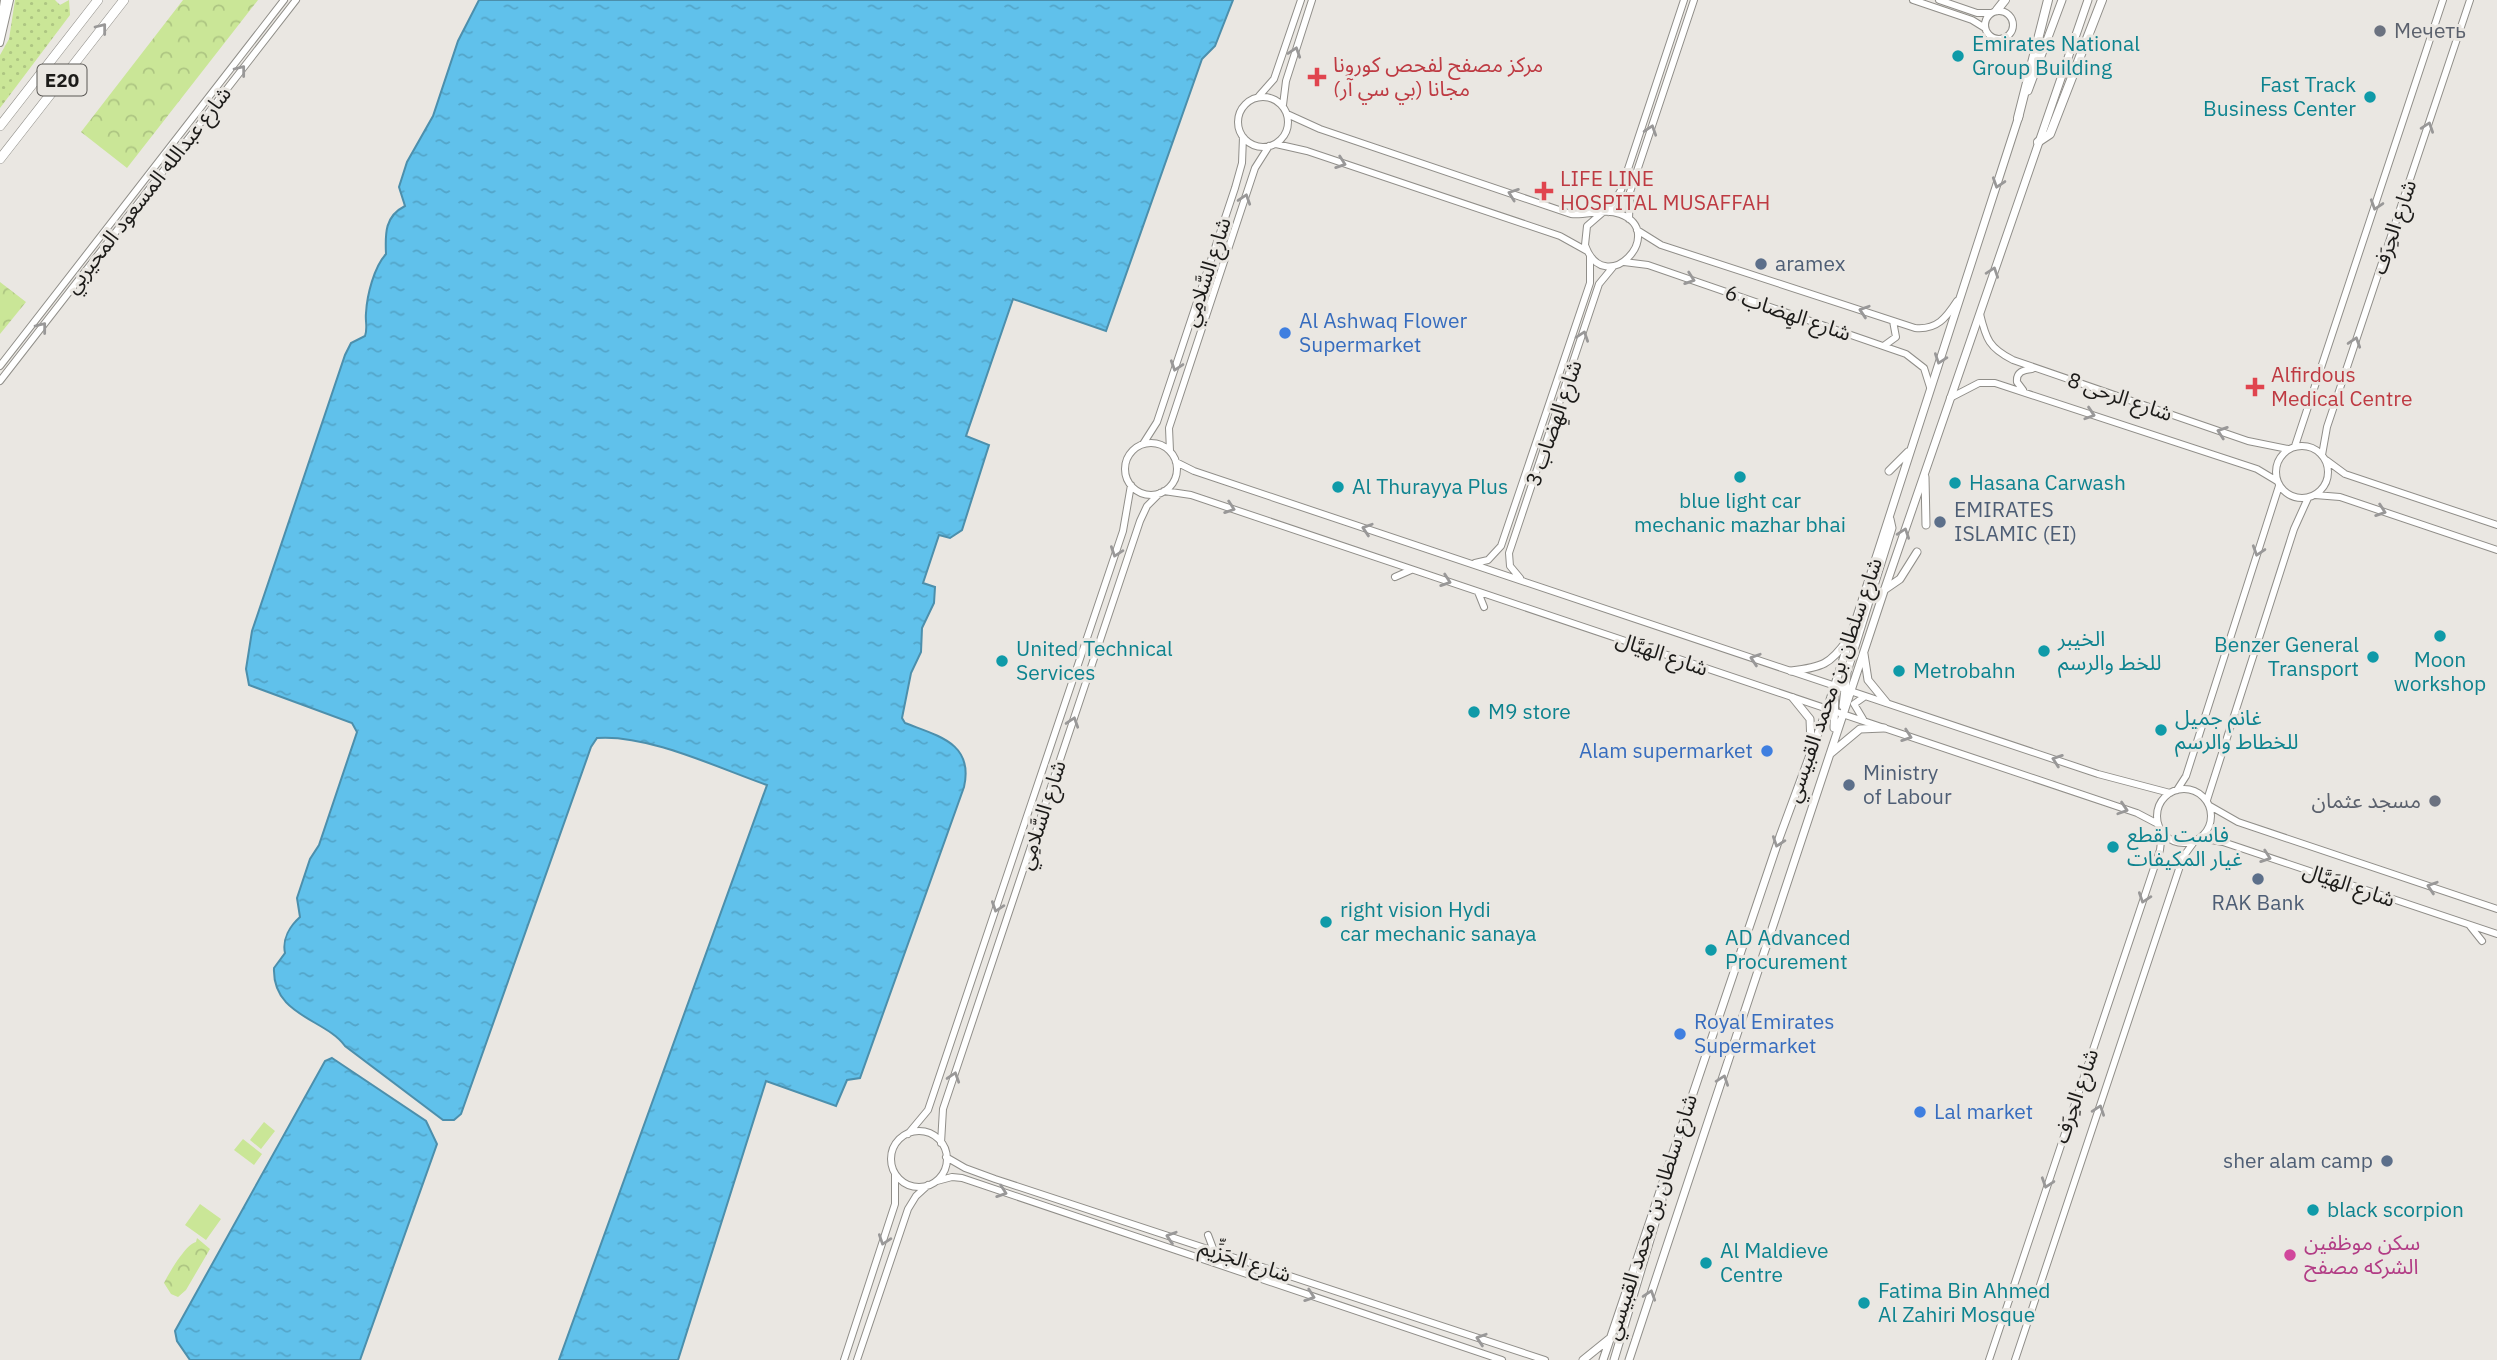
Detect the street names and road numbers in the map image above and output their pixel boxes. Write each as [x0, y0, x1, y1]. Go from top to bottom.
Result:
road number: E20 [38, 64, 86, 96]
street label: شارع عبدالله المسعود المحيربي [57, 80, 239, 300]
street label: شارع الحِرَف [2364, 176, 2424, 278]
street label: شارع السَّلامِي [1175, 214, 1240, 331]
street label: شارع الهِضاب 6 [1721, 277, 1855, 349]
street label: شارع الهِضاب 3 [1518, 356, 1590, 490]
street label: شارع الرحى 8 [2063, 365, 2177, 429]
street label: شارع سلطان بن محمد القبيسي [1778, 554, 1891, 807]
street label: شارع الهَيَّال [1612, 624, 1712, 684]
street label: شارع السَّلامِي [1010, 757, 1075, 874]
street label: شارع الهَيَّال [2299, 855, 2399, 915]
street label: شارع الحِرَف [2046, 1045, 2106, 1147]
street label: شارع سلطان بن محمد القبيسي [1597, 1090, 1706, 1344]
street label: شارع الجَزِّيم [1195, 1230, 1296, 1290]

